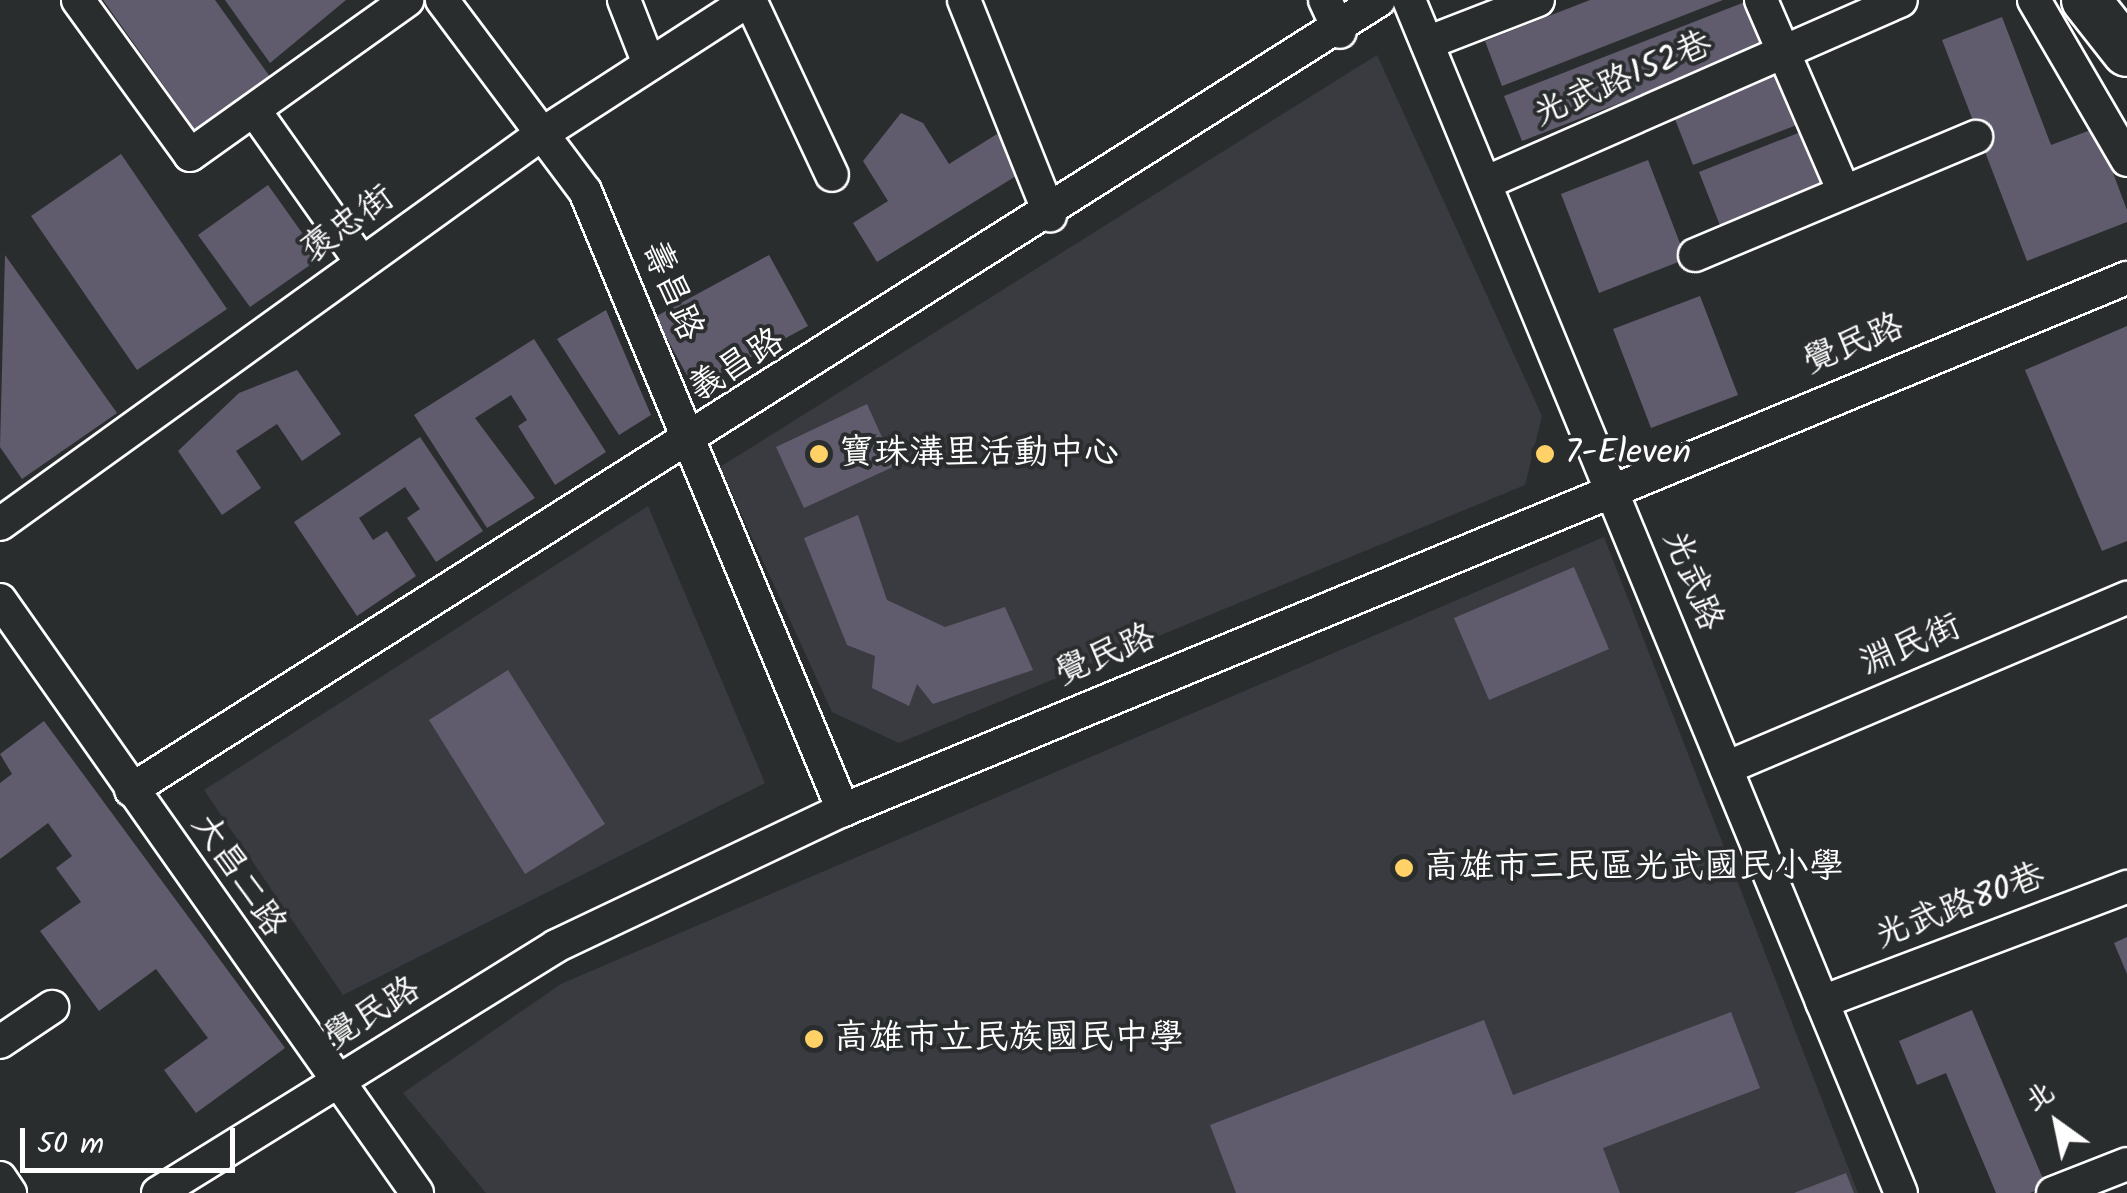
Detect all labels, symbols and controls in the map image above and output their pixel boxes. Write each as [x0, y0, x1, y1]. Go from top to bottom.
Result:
street label: 光武路152巷 [1527, 24, 1719, 136]
street label: 褒忠街 [293, 177, 403, 273]
street label: 壽昌路 [631, 234, 711, 348]
street label: 覺民路 [1797, 306, 1911, 384]
street label: 義昌路 [681, 320, 793, 412]
place label: 寶珠溝里活動中心 [839, 433, 1119, 475]
place label: 7-Eleven [1565, 433, 1691, 475]
marker: 寶珠溝里活動中心 [808, 443, 830, 465]
marker: 7-Eleven [1534, 443, 1556, 465]
street label: 光武路 [1653, 524, 1731, 638]
street label: 淵民街 [1854, 606, 1968, 686]
street label: 覺民路 [1049, 616, 1163, 696]
street label: 大昌二路 [181, 806, 295, 946]
place label: 高雄市三民區光武國民小學 [1424, 847, 1844, 889]
street label: 光武路80巷 [1869, 855, 2051, 959]
marker: 高雄市三民區光武國民小學 [1393, 857, 1415, 879]
street label: 覺民路 [317, 968, 429, 1060]
place label: 高雄市立民族國民中學 [834, 1018, 1184, 1060]
marker: 高雄市立民族國民中學 [803, 1028, 825, 1050]
text: 北 [2016, 1071, 2064, 1124]
north arrow [2007, 1073, 2107, 1173]
scale bar [25, 1108, 240, 1170]
text: 50 m [37, 1121, 104, 1169]

